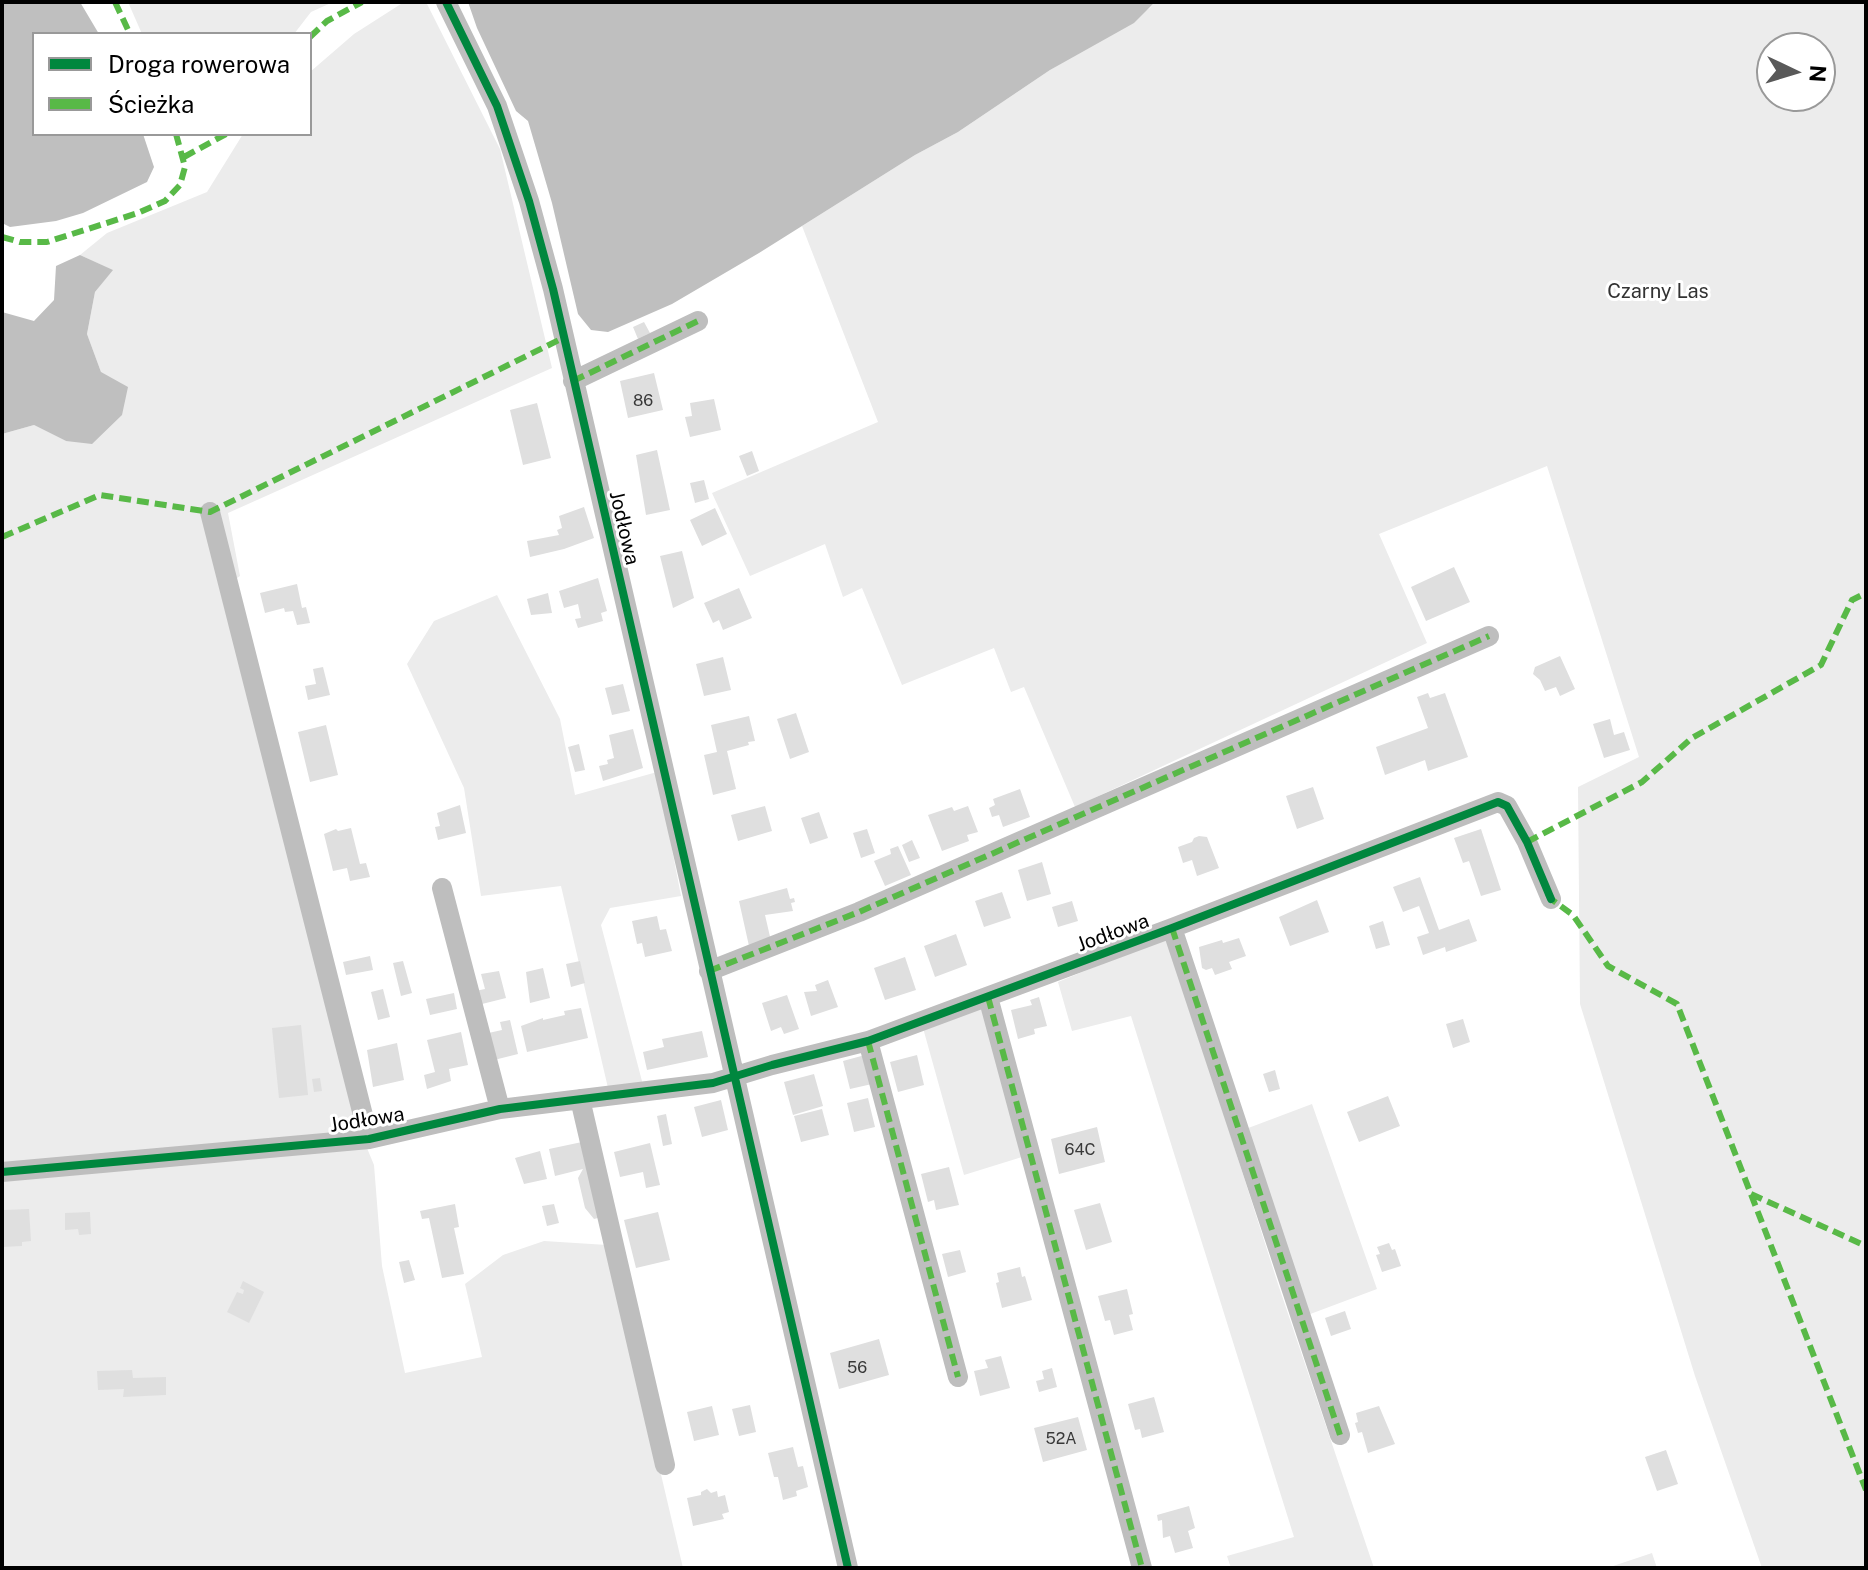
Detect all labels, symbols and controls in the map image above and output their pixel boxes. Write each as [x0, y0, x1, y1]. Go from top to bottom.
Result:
legend [32, 32, 312, 136]
north arrow [1756, 32, 1836, 112]
text: Droga rowerowa [108, 50, 290, 78]
text: N [1804, 64, 1832, 83]
text: Ścieżka [108, 90, 194, 118]
park label: Czarny Las [1607, 280, 1709, 304]
house number: 86 [633, 391, 653, 411]
street label: Jodłowa [604, 489, 644, 567]
street label: Jodłowa [1074, 909, 1152, 957]
street label: Jodłowa [328, 1102, 406, 1138]
house number: 64C [1064, 1140, 1096, 1160]
house number: 56 [847, 1358, 867, 1378]
house number: 52A [1045, 1429, 1077, 1449]

